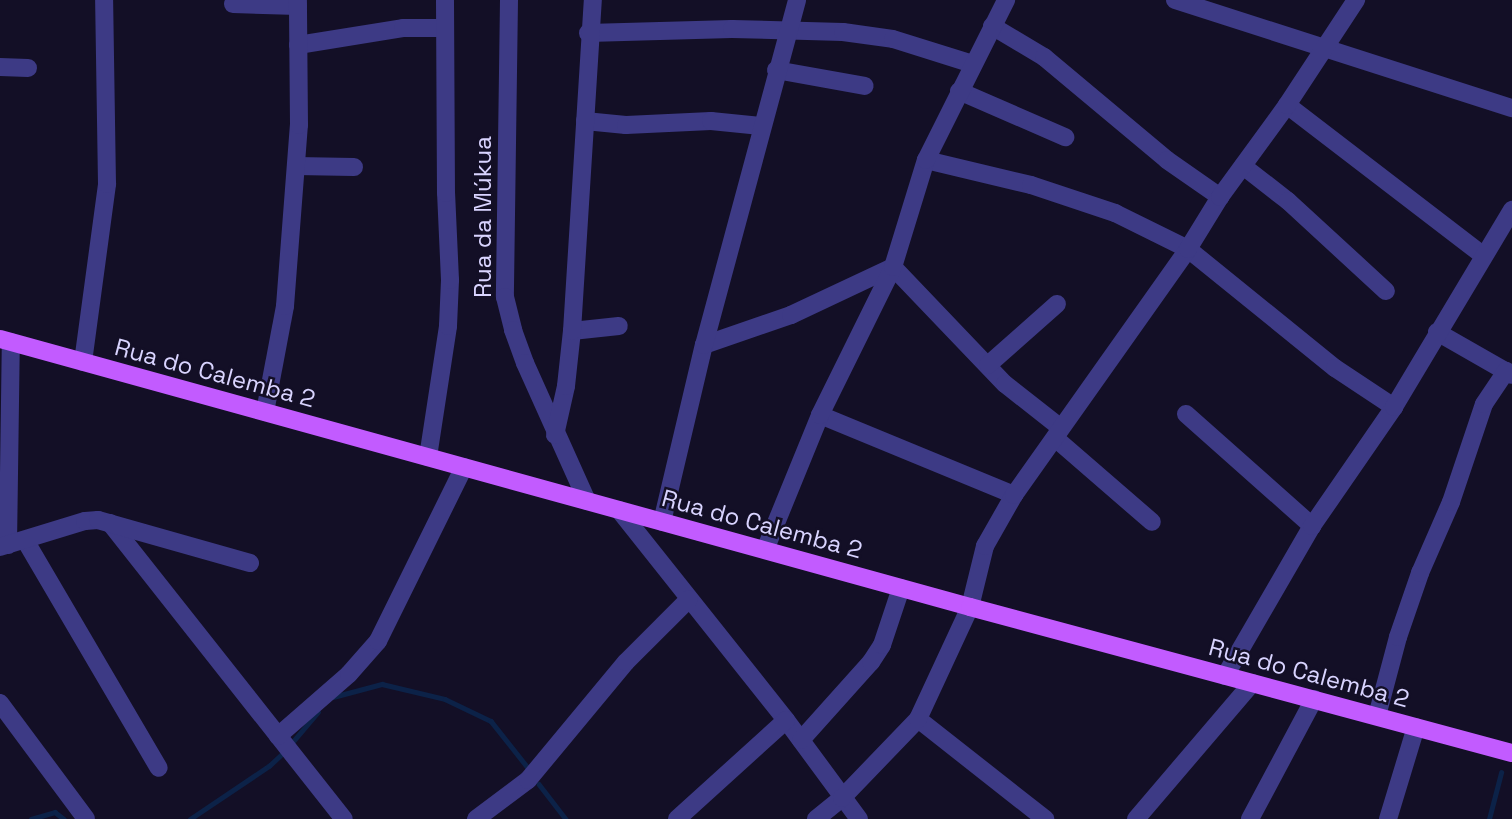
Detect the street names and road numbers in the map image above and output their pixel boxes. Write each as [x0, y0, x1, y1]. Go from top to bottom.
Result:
street label: Rua da Múkua [469, 136, 497, 298]
street label: Rua do Calemba 2 [112, 332, 318, 414]
street label: Rua do Calemba 2 [659, 483, 865, 565]
street label: Rua do Calemba 2 [1206, 632, 1412, 714]

